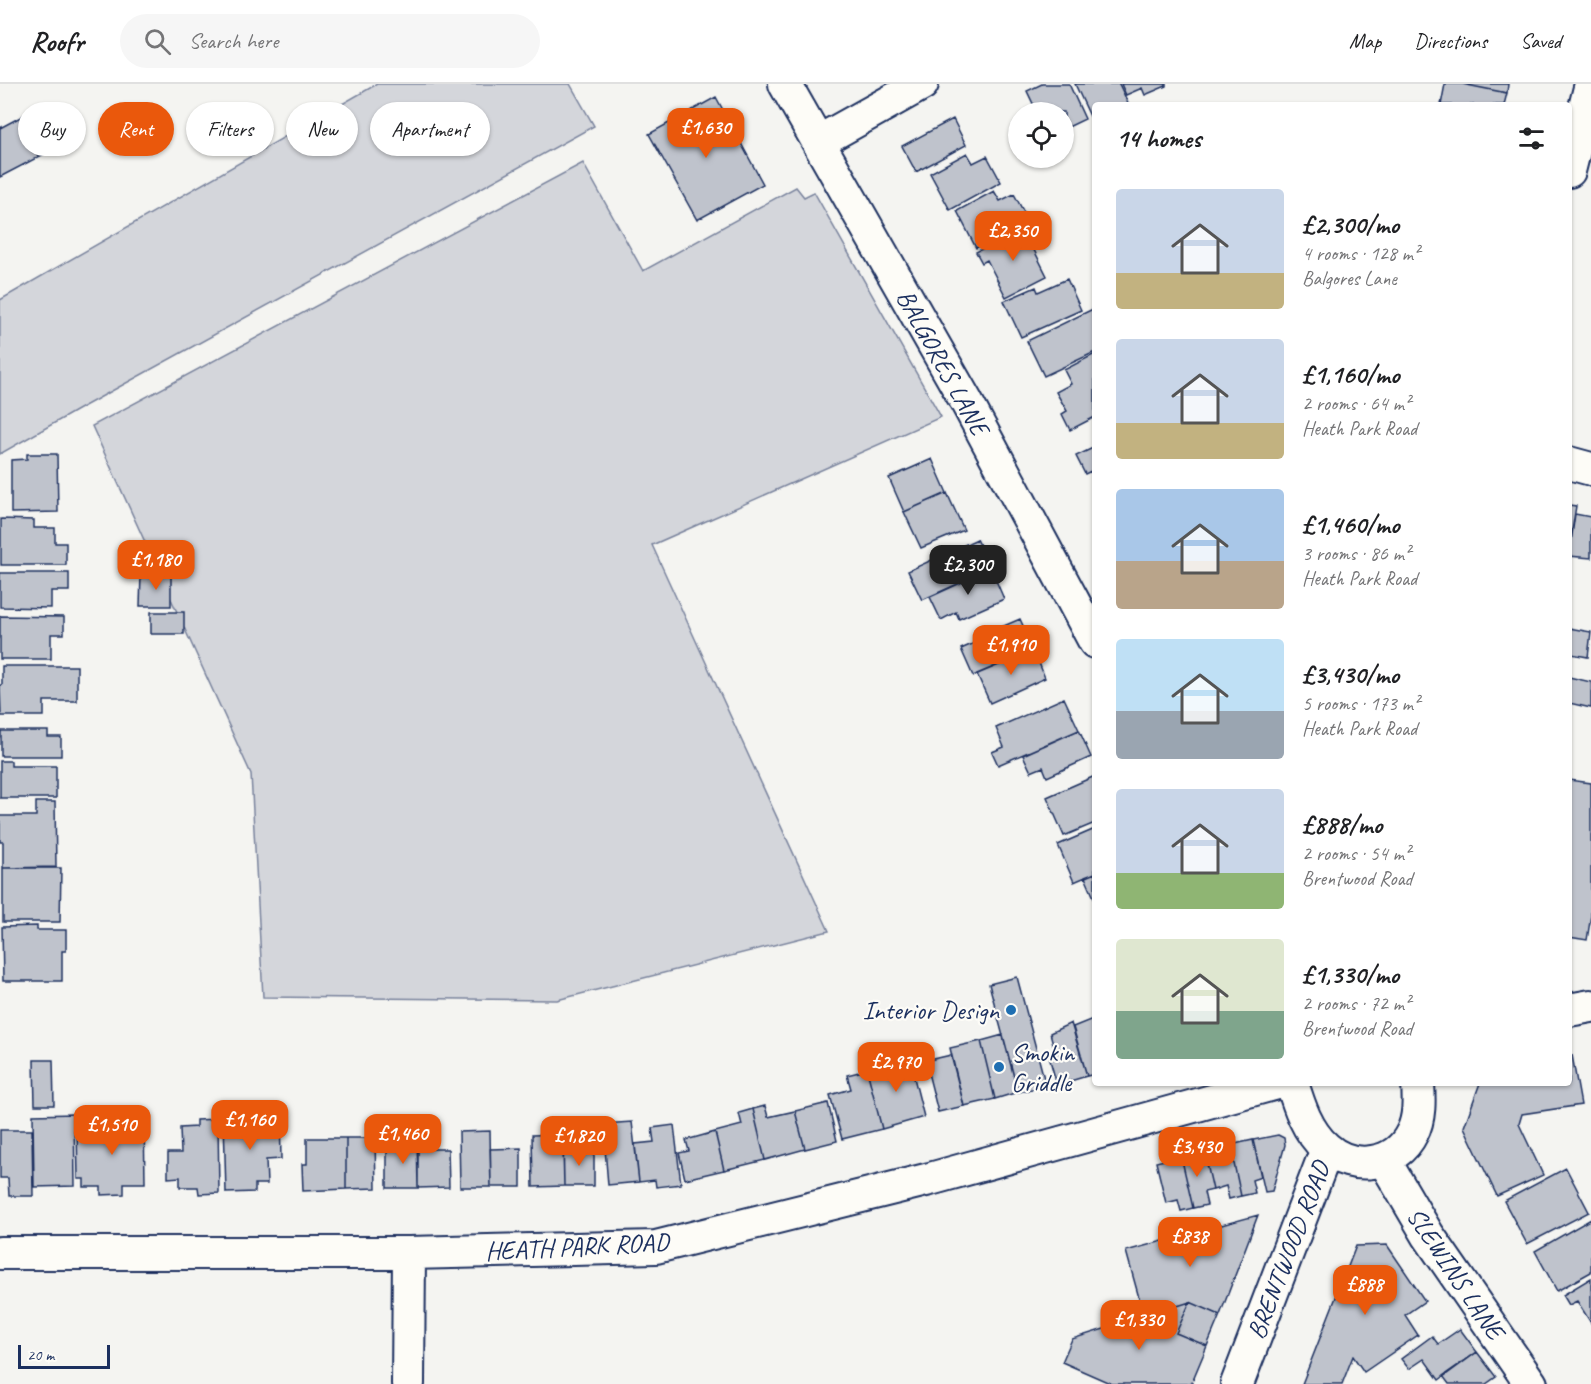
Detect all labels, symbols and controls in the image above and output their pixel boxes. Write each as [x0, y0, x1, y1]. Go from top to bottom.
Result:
search box [120, 14, 540, 68]
text: Roofr [30, 24, 84, 59]
icon: search [141, 25, 174, 58]
text: Search here [189, 27, 278, 55]
text: Map [1349, 28, 1381, 54]
text: Directions [1414, 28, 1487, 54]
text: Saved [1520, 28, 1561, 54]
chip: Buy [18, 102, 86, 156]
chip: Rent [98, 102, 174, 156]
chip: Filters [186, 102, 274, 156]
chip: New [286, 102, 358, 156]
chip: Apartment [370, 102, 490, 156]
map controls [1008, 102, 1074, 168]
button: locate [1008, 102, 1074, 168]
pin: £1,630 [657, 108, 755, 159]
text: £1,630 [681, 115, 731, 140]
text: 14 homes [1116, 122, 1201, 155]
icon: filters [1515, 122, 1548, 155]
text: £2,300/mo [1302, 208, 1399, 241]
pin: £2,350 [964, 211, 1062, 262]
icon: home [1164, 213, 1236, 285]
text: £2,350 [989, 218, 1037, 243]
text: 4 rooms · 128 m² [1302, 241, 1419, 266]
text: Balgores Lane [1302, 266, 1397, 291]
street label: BALGORES LANE [889, 284, 998, 444]
text: £1,160/mo [1302, 358, 1400, 391]
icon: home [1164, 363, 1236, 435]
text: 2 rooms · 64 m² [1302, 391, 1410, 416]
text: Heath Park Road [1302, 416, 1417, 441]
text: £1,460/mo [1302, 508, 1400, 541]
icon: home [1164, 513, 1236, 585]
pin: £1,180 [107, 540, 205, 591]
text: 3 rooms · 86 m² [1302, 541, 1410, 566]
pin: £2,300 [919, 545, 1017, 596]
text: £1,180 [132, 547, 180, 572]
text: £2,300 [944, 552, 992, 577]
text: Heath Park Road [1302, 566, 1417, 591]
pin: £1,910 [962, 625, 1060, 676]
text: £1,910 [987, 632, 1035, 657]
text: £3,430/mo [1302, 658, 1399, 691]
icon: home [1164, 663, 1236, 735]
text: 5 rooms · 173 m² [1302, 691, 1419, 716]
text: Heath Park Road [1302, 716, 1417, 741]
text: £888/mo [1302, 808, 1382, 841]
icon: home [1164, 813, 1236, 885]
text: 2 rooms · 54 m² [1302, 841, 1410, 866]
text: Brentwood Road [1302, 866, 1412, 891]
text: £1,330/mo [1302, 958, 1399, 991]
icon: home [1164, 963, 1236, 1035]
text: 2 rooms · 72 m² [1302, 991, 1410, 1016]
place label: Interior Design [863, 994, 1000, 1027]
marker: Interior Design [1004, 1003, 1018, 1017]
text: Brentwood Road [1302, 1016, 1412, 1041]
place label: Smokin Griddle [1011, 1036, 1075, 1099]
pin: £2,970 [847, 1042, 945, 1093]
text: £2,970 [872, 1049, 920, 1074]
marker: Smokin Griddle [992, 1060, 1006, 1074]
pin: £1,160 [201, 1100, 299, 1151]
pin: £1,510 [63, 1105, 161, 1156]
text: £1,160 [225, 1107, 275, 1132]
text: £1,510 [88, 1112, 136, 1137]
pin: £1,460 [354, 1114, 452, 1165]
pin: £1,820 [530, 1116, 628, 1167]
text: £1,460 [378, 1121, 428, 1146]
text: £1,820 [555, 1123, 603, 1148]
pin: £3,430 [1148, 1127, 1246, 1178]
text: £3,430 [1173, 1134, 1221, 1159]
street label: BRENTWOOD ROAD [1239, 1155, 1338, 1344]
street label: SLEWINS LANE [1399, 1201, 1514, 1348]
pin: £838 [1154, 1217, 1226, 1268]
text: £838 [1172, 1224, 1208, 1249]
street label: HEATH PARK ROAD [484, 1225, 672, 1268]
pin: £888 [1329, 1265, 1401, 1316]
text: £888 [1347, 1272, 1383, 1297]
pin: £1,330 [1090, 1300, 1188, 1351]
text: £1,330 [1115, 1307, 1163, 1332]
scale bar [18, 1342, 110, 1370]
text: 20 m [27, 1345, 54, 1365]

